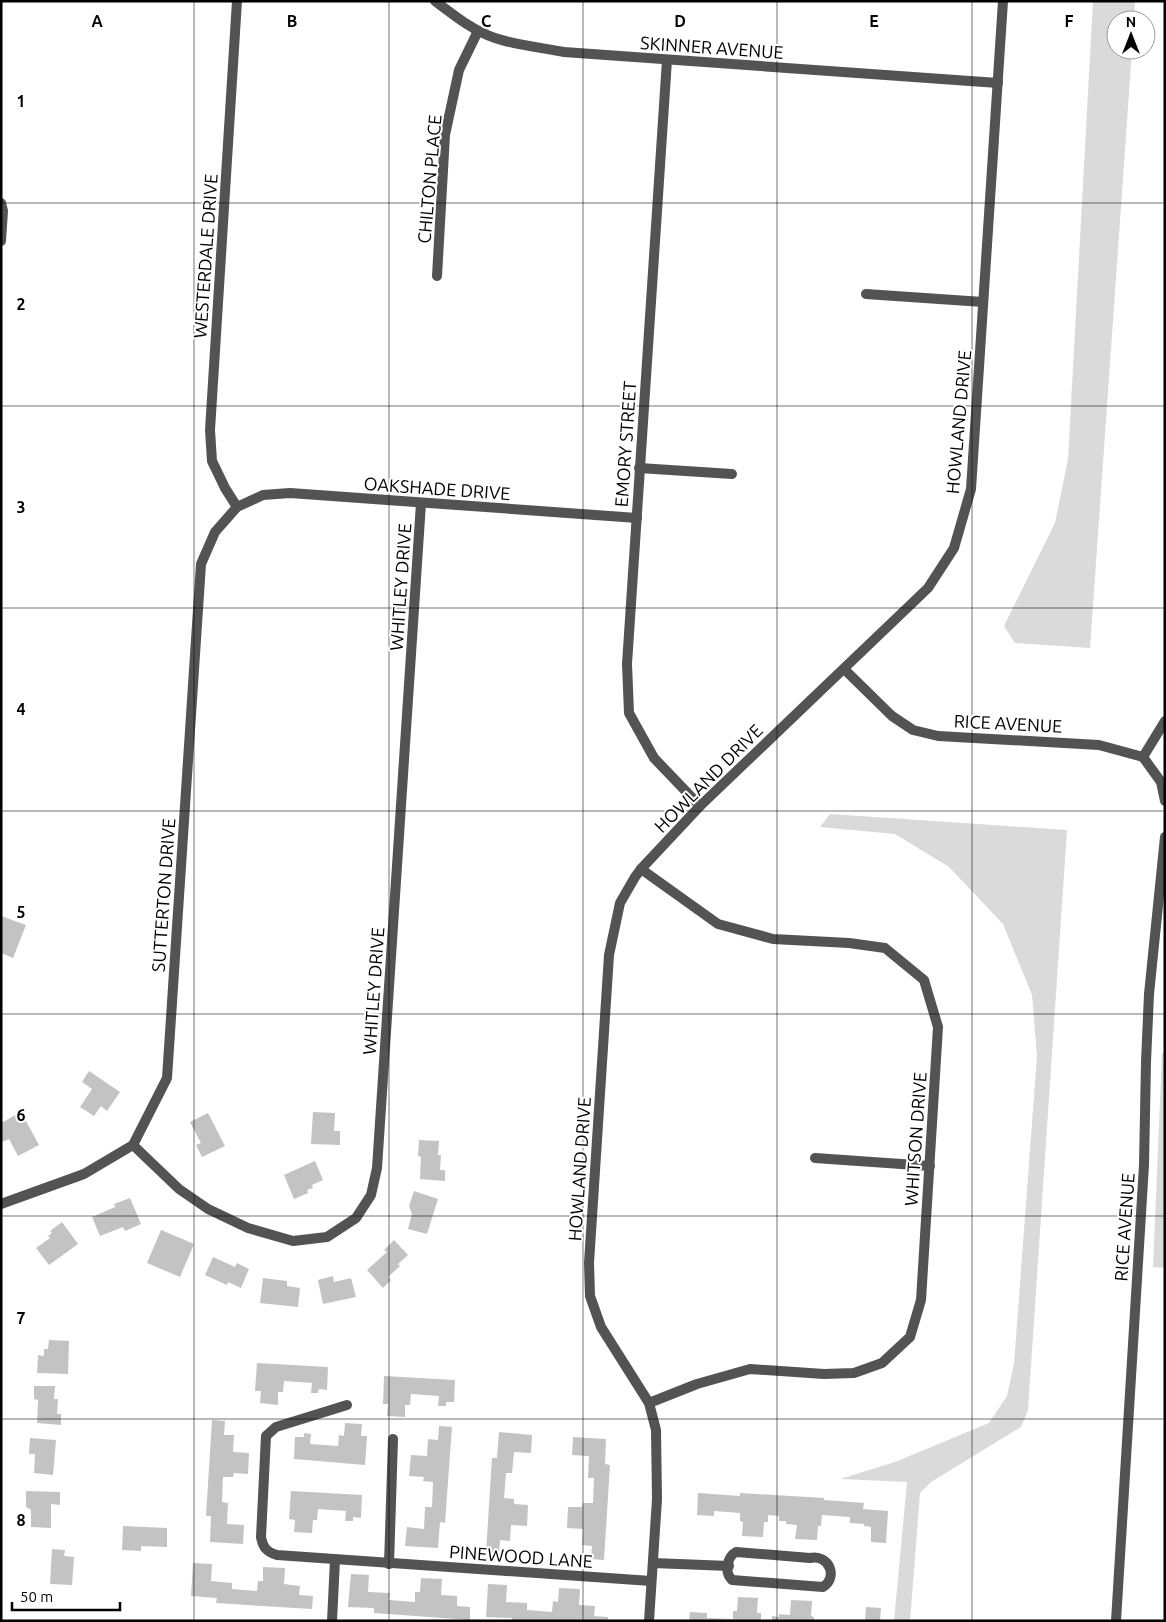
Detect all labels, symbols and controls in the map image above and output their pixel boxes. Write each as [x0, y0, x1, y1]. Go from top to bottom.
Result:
north arrow [1106, 10, 1156, 60]
text: A [91, 12, 103, 30]
text: B [287, 12, 297, 30]
text: C [481, 12, 491, 30]
text: D [674, 12, 686, 30]
text: E [869, 12, 879, 30]
text: F [1065, 12, 1074, 30]
text: N [1126, 14, 1136, 30]
street label: SKINNER AVENUE [640, 32, 784, 62]
text: 1 [16, 92, 26, 110]
street label: CHILTON PLACE [413, 114, 445, 244]
street label: WESTERDALE DRIVE [189, 173, 221, 339]
text: 2 [16, 295, 26, 313]
street label: HOWLAND DRIVE [942, 349, 974, 495]
street label: EMORY STREET [611, 380, 639, 508]
street label: OAKSHADE DRIVE [363, 473, 511, 503]
text: 3 [16, 498, 26, 516]
street label: WHITLEY DRIVE [386, 523, 414, 651]
text: 4 [16, 700, 26, 718]
street label: RICE AVENUE [953, 710, 1063, 736]
street label: HOWLAND DRIVE [650, 720, 766, 836]
street label: SUTTERTON DRIVE [148, 817, 178, 973]
text: 5 [16, 903, 26, 921]
street label: WHITLEY DRIVE [359, 927, 387, 1055]
street label: WHITSON DRIVE [900, 1071, 930, 1207]
street label: HOWLAND DRIVE [564, 1096, 594, 1242]
text: 6 [16, 1106, 26, 1124]
street label: RICE AVENUE [1110, 1172, 1138, 1282]
text: 7 [16, 1309, 26, 1327]
text: 8 [16, 1511, 26, 1529]
street label: PINEWOOD LANE [448, 1541, 594, 1571]
scale bar [12, 1580, 120, 1612]
text: 50 m [20, 1588, 53, 1605]

